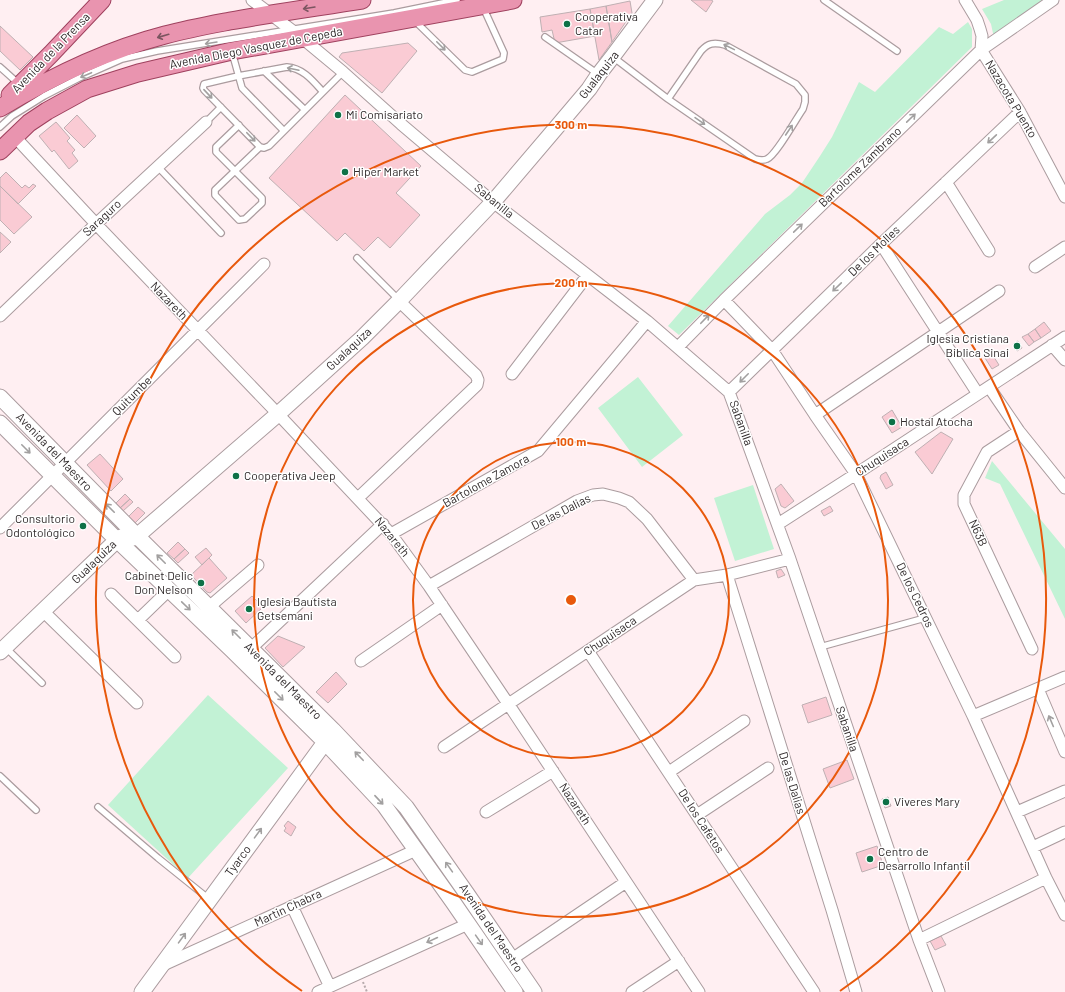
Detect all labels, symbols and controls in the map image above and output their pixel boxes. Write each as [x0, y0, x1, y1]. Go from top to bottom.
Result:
one-way arrow [303, 4, 316, 12]
street label: Avenida de la Prensa [8, 9, 92, 95]
place label: Cooperativa Catar [575, 9, 638, 37]
marker: Cooperativa Catar [562, 19, 572, 29]
street label: Avenida Diego Vasquez de Cepeda [168, 23, 343, 71]
one-way arrow [157, 33, 170, 40]
one-way arrow [205, 39, 218, 47]
one-way arrow [436, 41, 446, 51]
one-way arrow [723, 43, 735, 51]
street label: Gualaquiza [575, 48, 621, 101]
street label: Nazacota Puento [983, 57, 1041, 140]
one-way arrow [287, 64, 300, 72]
one-way arrow [81, 71, 93, 79]
one-way arrow [203, 89, 213, 99]
place label: Mi Comisariato [346, 107, 423, 121]
marker: Mi Comisariato [333, 110, 343, 120]
one-way arrow [906, 113, 916, 123]
text: 300 m [555, 117, 587, 131]
one-way arrow [694, 117, 705, 125]
street label: Bartolome Zambrano [815, 123, 904, 209]
one-way arrow [785, 125, 793, 136]
one-way arrow [246, 132, 255, 142]
one-way arrow [987, 134, 997, 144]
place label: Hiper Market [353, 164, 419, 178]
marker: Hiper Market [340, 167, 350, 177]
street label: Sabanilla [472, 180, 517, 220]
street label: Saraguro [79, 196, 123, 239]
street label: De los Molles [845, 222, 902, 278]
one-way arrow [793, 223, 803, 233]
text: 200 m [555, 275, 587, 289]
street label: Nazareth [148, 278, 191, 322]
one-way arrow [832, 282, 842, 292]
one-way arrow [700, 314, 710, 324]
street label: Gualaquiza [323, 324, 374, 373]
place label: Iglesia Cristiana Biblica Sinai [926, 331, 1009, 359]
marker: Iglesia Cristiana Biblica Sinai [1012, 341, 1022, 351]
street label: Quitumbe [109, 373, 154, 418]
one-way arrow [739, 373, 749, 383]
street label: Sabanilla [727, 398, 757, 447]
street label: Avenida del Maestro [14, 409, 96, 493]
place label: Hostal Atocha [900, 414, 973, 428]
marker: Hostal Atocha [887, 417, 897, 427]
text: 100 m [556, 434, 586, 448]
street label: Chuquisaca [852, 434, 911, 479]
one-way arrow [21, 444, 31, 454]
street label: Bartolome Zamora [440, 451, 531, 510]
place label: Cooperativa Jeep [244, 468, 336, 482]
marker: Cooperativa Jeep [231, 471, 241, 481]
street label: De las Dalias [529, 490, 593, 532]
one-way arrow [105, 503, 114, 513]
place label: Consultorio Odontológico [6, 511, 75, 539]
street label: Nazareth [372, 514, 413, 559]
street label: N63B [967, 517, 991, 548]
marker: Consultorio Odontológico [78, 521, 88, 531]
street label: Gualaquiza [68, 537, 118, 586]
one-way arrow [156, 555, 166, 564]
street label: De los Cedros [894, 560, 938, 630]
place label: Cabinet Delic Don Nelson [125, 568, 193, 596]
marker: Cabinet Delic Don Nelson [196, 578, 206, 588]
centre of rings [564, 593, 578, 607]
place label: Iglesia Bautista Getsemani [257, 594, 337, 622]
one-way arrow [181, 601, 191, 610]
marker: Iglesia Bautista Getsemani [244, 604, 254, 614]
street label: Chuquisaca [580, 612, 638, 658]
one-way arrow [231, 629, 241, 639]
street label: Avenida del Maestro [242, 639, 325, 722]
one-way arrow [274, 691, 284, 701]
street label: Sabanilla [834, 704, 862, 753]
one-way arrow [1047, 715, 1055, 727]
street label: De las Dalias [777, 750, 809, 816]
one-way arrow [354, 751, 363, 761]
street label: Nazareth [557, 780, 595, 827]
street label: De los Cafetos [676, 786, 728, 855]
place label: Viveres Mary [894, 794, 960, 808]
one-way arrow [374, 795, 383, 805]
marker: Viveres Mary [881, 797, 891, 807]
one-way arrow [254, 828, 262, 839]
street label: Tyarco [221, 842, 253, 879]
place label: Centro de Desarrollo Infantil [878, 844, 970, 872]
marker: Centro de Desarrollo Infantil [865, 854, 875, 864]
one-way arrow [445, 862, 453, 873]
street label: Avenida del Maestro [457, 881, 527, 974]
street label: Martin Chabra [252, 885, 323, 929]
one-way arrow [177, 933, 186, 944]
one-way arrow [475, 934, 483, 945]
one-way arrow [427, 937, 439, 944]

